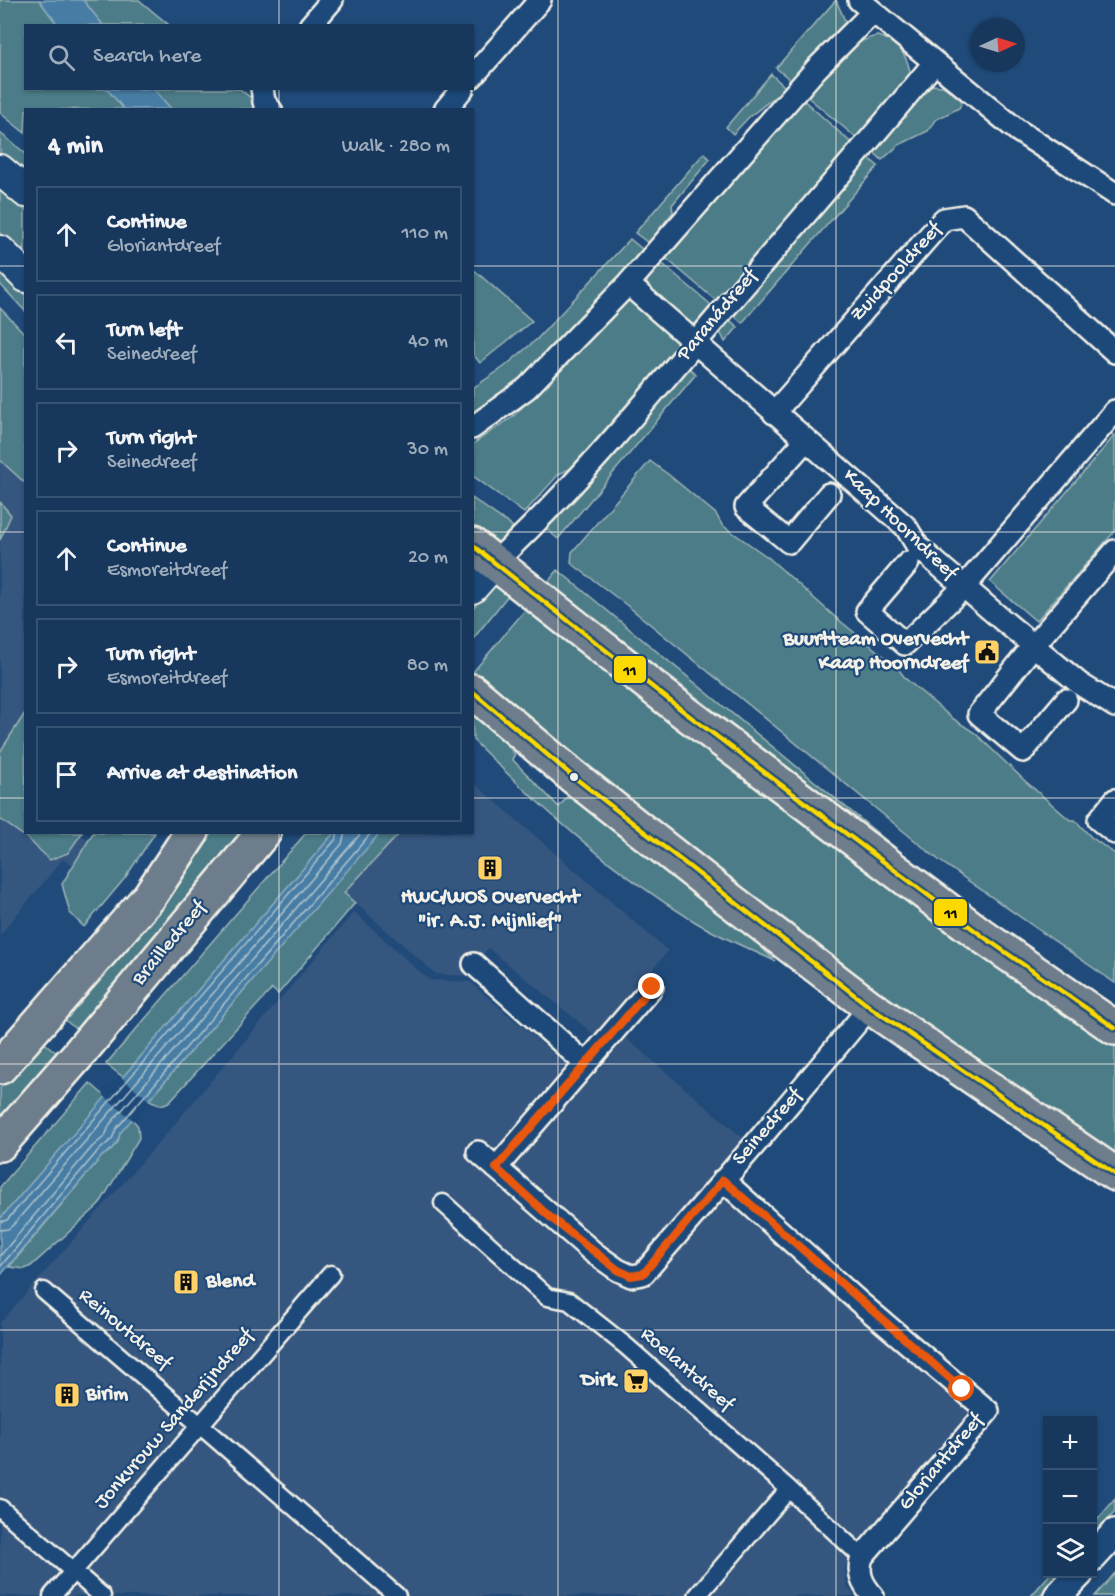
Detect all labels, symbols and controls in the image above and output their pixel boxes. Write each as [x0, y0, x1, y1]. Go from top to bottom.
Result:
north arrow [971, 18, 1025, 72]
search box [24, 24, 474, 90]
icon: search [45, 41, 78, 74]
text: Search here [93, 44, 201, 70]
text: 4 min [48, 132, 103, 163]
text: Walk · 280 m [342, 136, 450, 159]
text: Continue [107, 210, 187, 236]
street label: Zuidpooldreef [846, 217, 949, 328]
icon: ahead [50, 218, 83, 251]
text: 110 m [402, 223, 448, 246]
text: Gloriantdreef [107, 236, 220, 259]
street label: Paranádreef [672, 264, 765, 368]
text: Turn left [107, 318, 181, 344]
icon: left [50, 326, 83, 359]
text: 40 m [408, 331, 448, 354]
text: Seinedreef [107, 344, 196, 367]
text: Turn right [107, 426, 195, 452]
icon: right [50, 434, 83, 467]
text: 30 m [407, 439, 448, 462]
text: Seinedreef [107, 452, 196, 475]
street label: Kaap Hoorndreef [837, 464, 962, 587]
text: Continue [107, 534, 187, 560]
icon: ahead [50, 542, 83, 575]
text: 20 m [408, 547, 448, 570]
text: Esmoreitdreef [107, 560, 227, 583]
place label: Buurtteam Overvecht Kaap Hoorndreef [782, 628, 971, 677]
public building icon: Buurtteam Overvecht Kaap Hoorndreef [972, 637, 1002, 667]
text: Turn right [107, 642, 195, 668]
icon: right [50, 650, 83, 683]
text: 80 m [407, 655, 448, 678]
line badge: 11 [613, 655, 647, 684]
text: 11 [623, 663, 636, 682]
text: Esmoreitdreef [107, 668, 227, 691]
icon: arrive [50, 758, 83, 791]
text: Arrive at destination [107, 761, 297, 787]
unlabelled marker [568, 771, 580, 783]
building icon: HWC/WOS Overvecht "ir. A.J. Mijnlief" [475, 853, 505, 883]
place label: HWC/WOS Overvecht "ir. A.J. Mijnlief" [401, 886, 582, 935]
street label: Brailledreef [127, 896, 213, 992]
line badge: 11 [933, 898, 968, 927]
text: 11 [944, 906, 957, 925]
route end [638, 973, 664, 999]
street label: Seinedreef [728, 1083, 809, 1172]
building icon: Blend [171, 1267, 201, 1297]
place label: Blend [205, 1270, 257, 1295]
street label: Reinoutdreef [72, 1284, 177, 1377]
street label: Roelantdreef [634, 1323, 739, 1418]
street label: Jonkvrouw Sanderijndreef [90, 1324, 261, 1515]
supermarket icon: Dirk [621, 1366, 651, 1396]
place label: Dirk [579, 1369, 619, 1394]
route start [948, 1375, 974, 1401]
building icon: Birim [52, 1380, 82, 1410]
place label: Birim [85, 1383, 128, 1408]
street label: Gloriantdreef [894, 1408, 991, 1517]
map controls [1043, 1416, 1097, 1578]
button: + [1043, 1416, 1097, 1470]
button: − [1043, 1470, 1097, 1524]
button: layers [1043, 1524, 1097, 1578]

